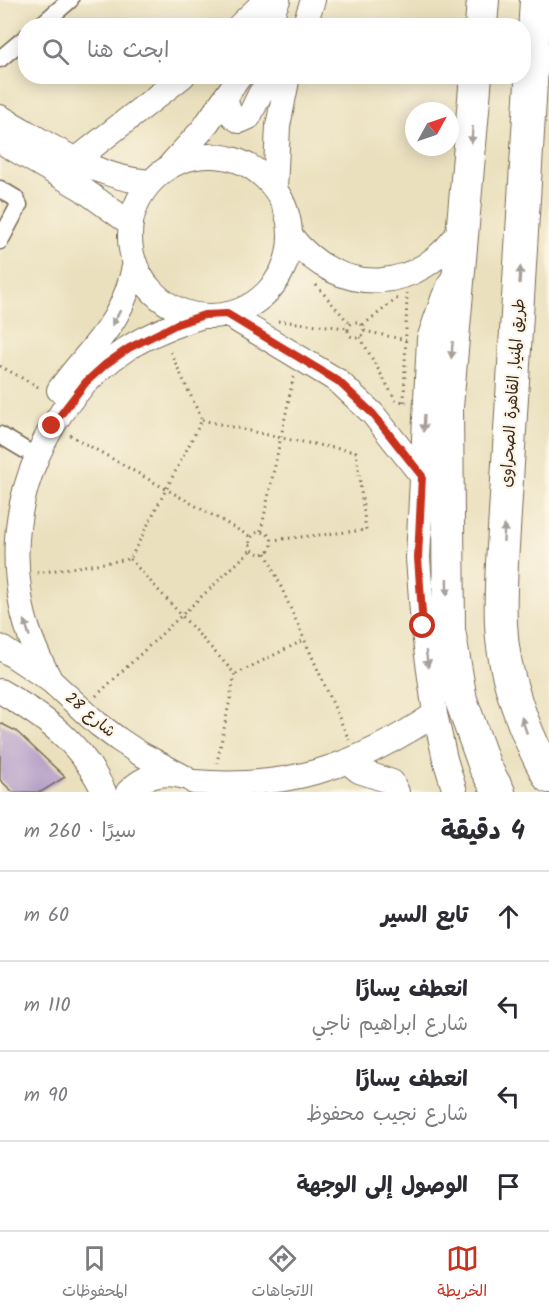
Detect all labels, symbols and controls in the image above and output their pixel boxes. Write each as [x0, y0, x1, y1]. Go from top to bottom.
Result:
search box [18, 18, 531, 84]
text: ابحث هنا [87, 34, 169, 69]
icon: search [39, 35, 72, 68]
north arrow [405, 102, 459, 156]
one-way arrow [467, 125, 476, 144]
one-way arrow [515, 266, 524, 285]
street label: طريق المنيا, القاهرة الصحراوى [494, 298, 532, 488]
one-way arrow [111, 310, 121, 327]
one-way arrow [447, 340, 457, 359]
route end [38, 412, 64, 438]
one-way arrow [420, 413, 429, 432]
one-way arrow [499, 523, 508, 542]
one-way arrow [443, 577, 452, 596]
route start [409, 612, 435, 638]
one-way arrow [22, 619, 31, 637]
one-way arrow [423, 650, 432, 669]
street label: شارع 28 [59, 686, 121, 744]
one-way arrow [518, 716, 528, 734]
text: 4 دقيقة [441, 811, 525, 853]
text: سيرًا · 260 m [24, 816, 136, 848]
text: تابع السير [381, 899, 468, 934]
text: 60 m [24, 900, 69, 932]
icon: ahead [492, 900, 525, 933]
text: انعطف يسارًا [356, 973, 468, 1008]
text: 110 m [24, 990, 71, 1022]
icon: left [492, 990, 525, 1023]
text: شارع ابراهيم ناجي [312, 1009, 468, 1041]
text: انعطف يسارًا [356, 1063, 468, 1098]
text: 90 m [24, 1080, 68, 1112]
icon: left [492, 1080, 525, 1113]
text: شارع نجيب محفوظ [306, 1099, 468, 1131]
text: الوصول إلى الوجهة [296, 1169, 468, 1204]
icon: arrive [492, 1170, 525, 1203]
tab: المحفوظات [62, 1242, 128, 1305]
tab: الاتجاهات [252, 1242, 313, 1305]
tab: الخريطة [437, 1242, 487, 1305]

